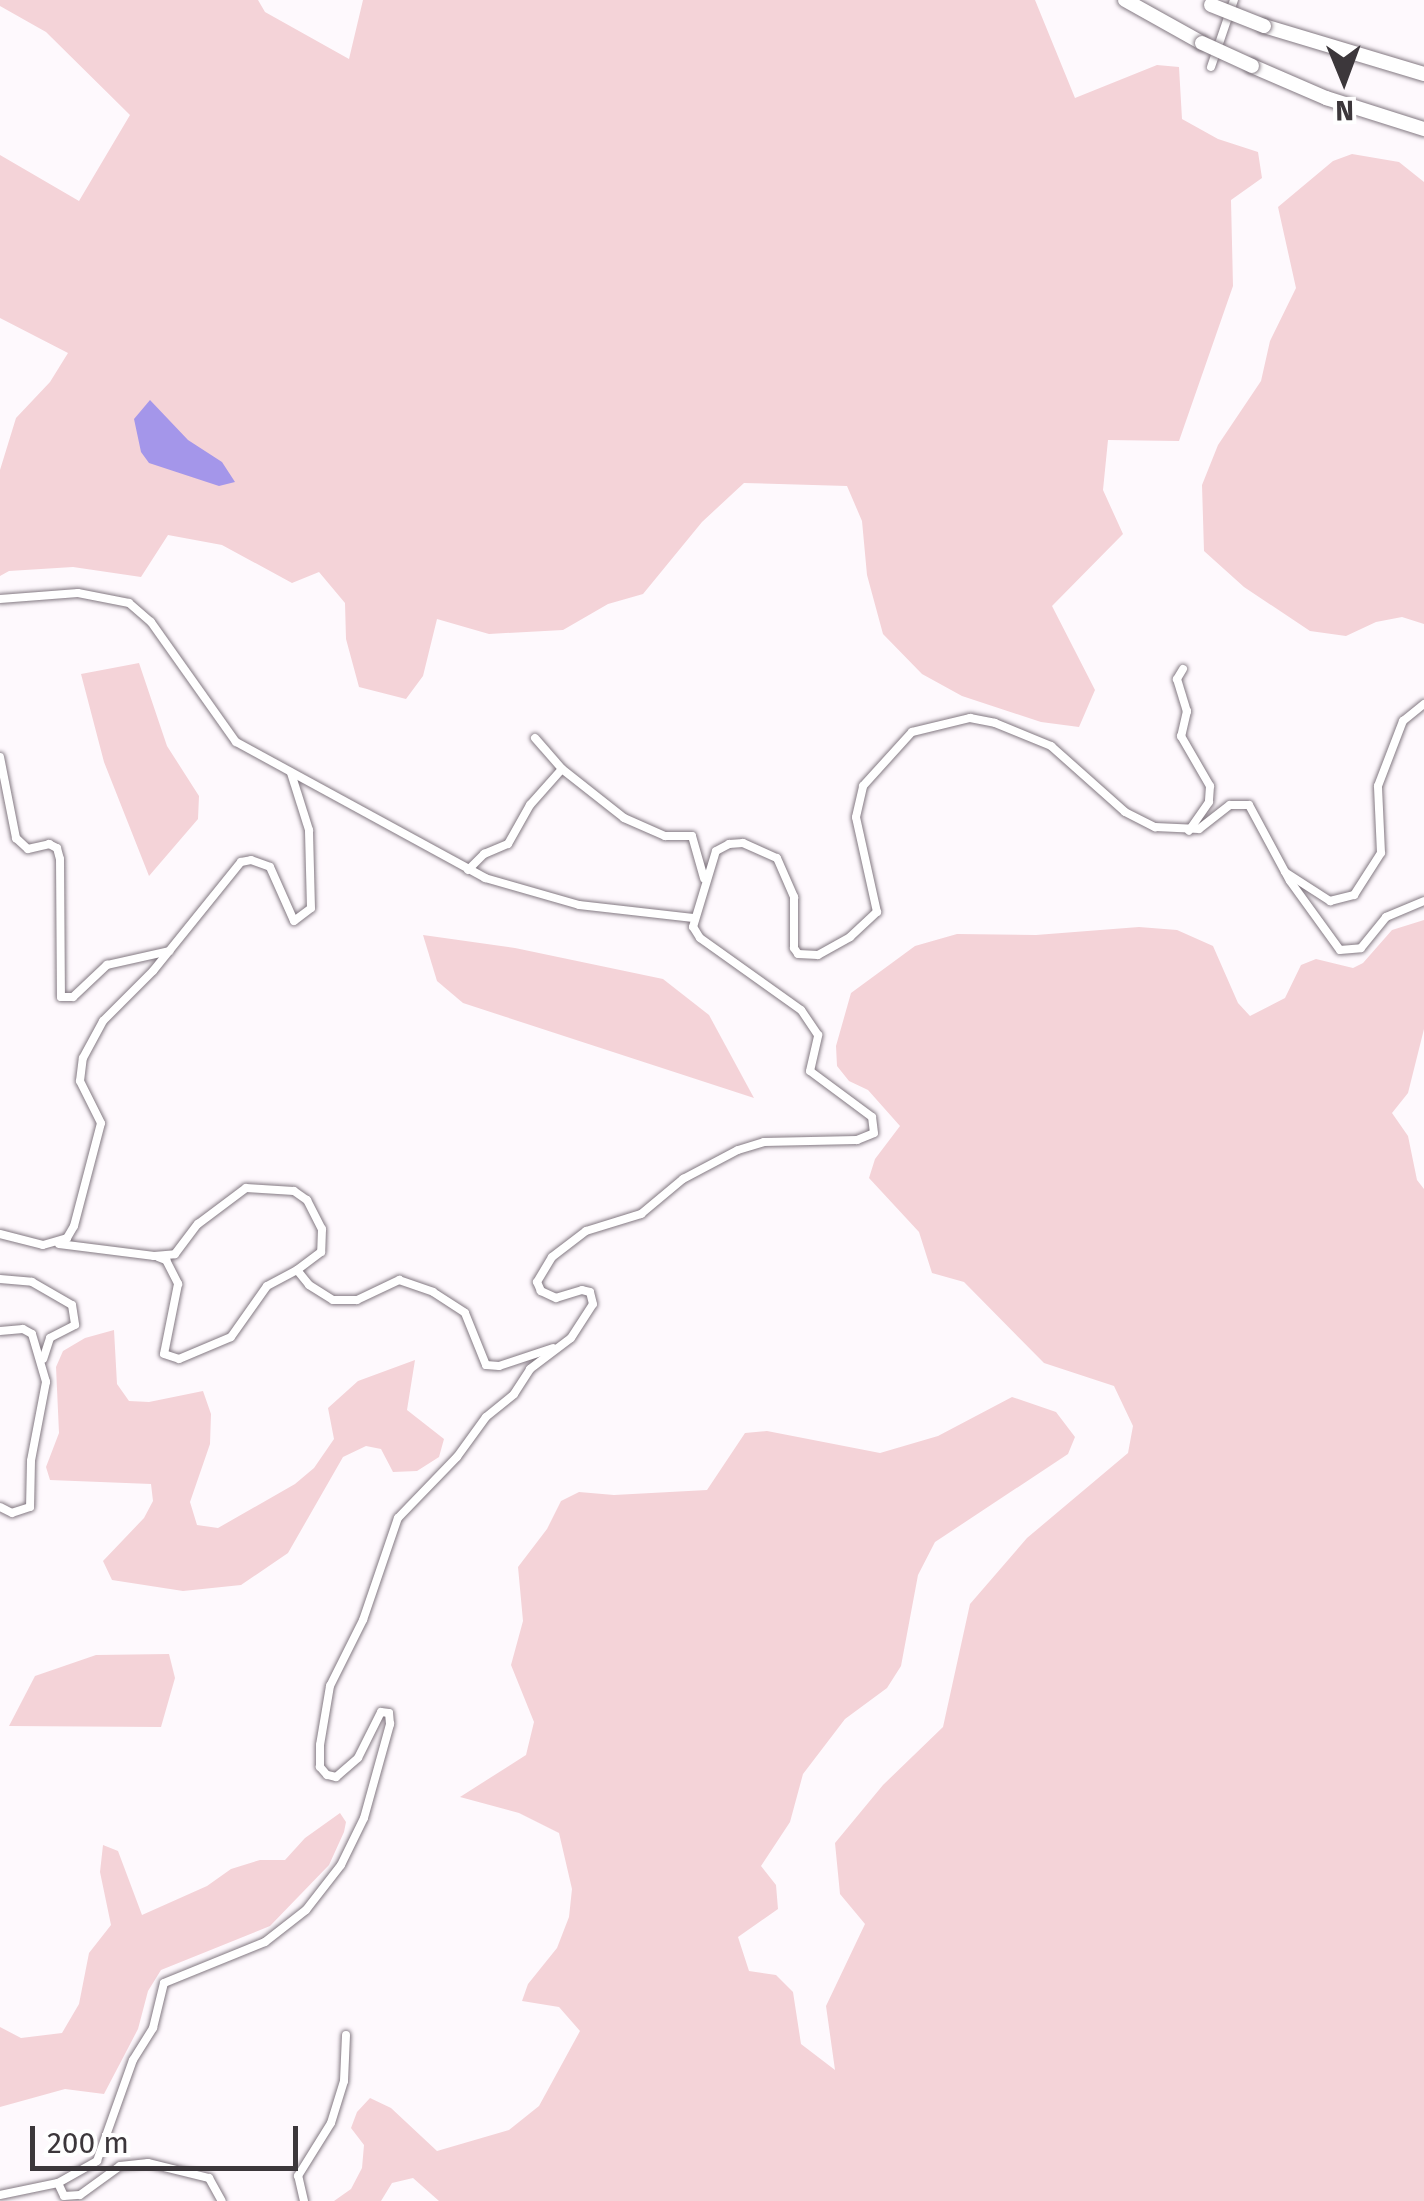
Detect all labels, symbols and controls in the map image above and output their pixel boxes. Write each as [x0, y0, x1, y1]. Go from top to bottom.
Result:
north arrow [1294, 30, 1394, 130]
text: N [1335, 94, 1354, 127]
scale bar [35, 2106, 302, 2168]
text: 200 m [47, 2125, 129, 2161]

